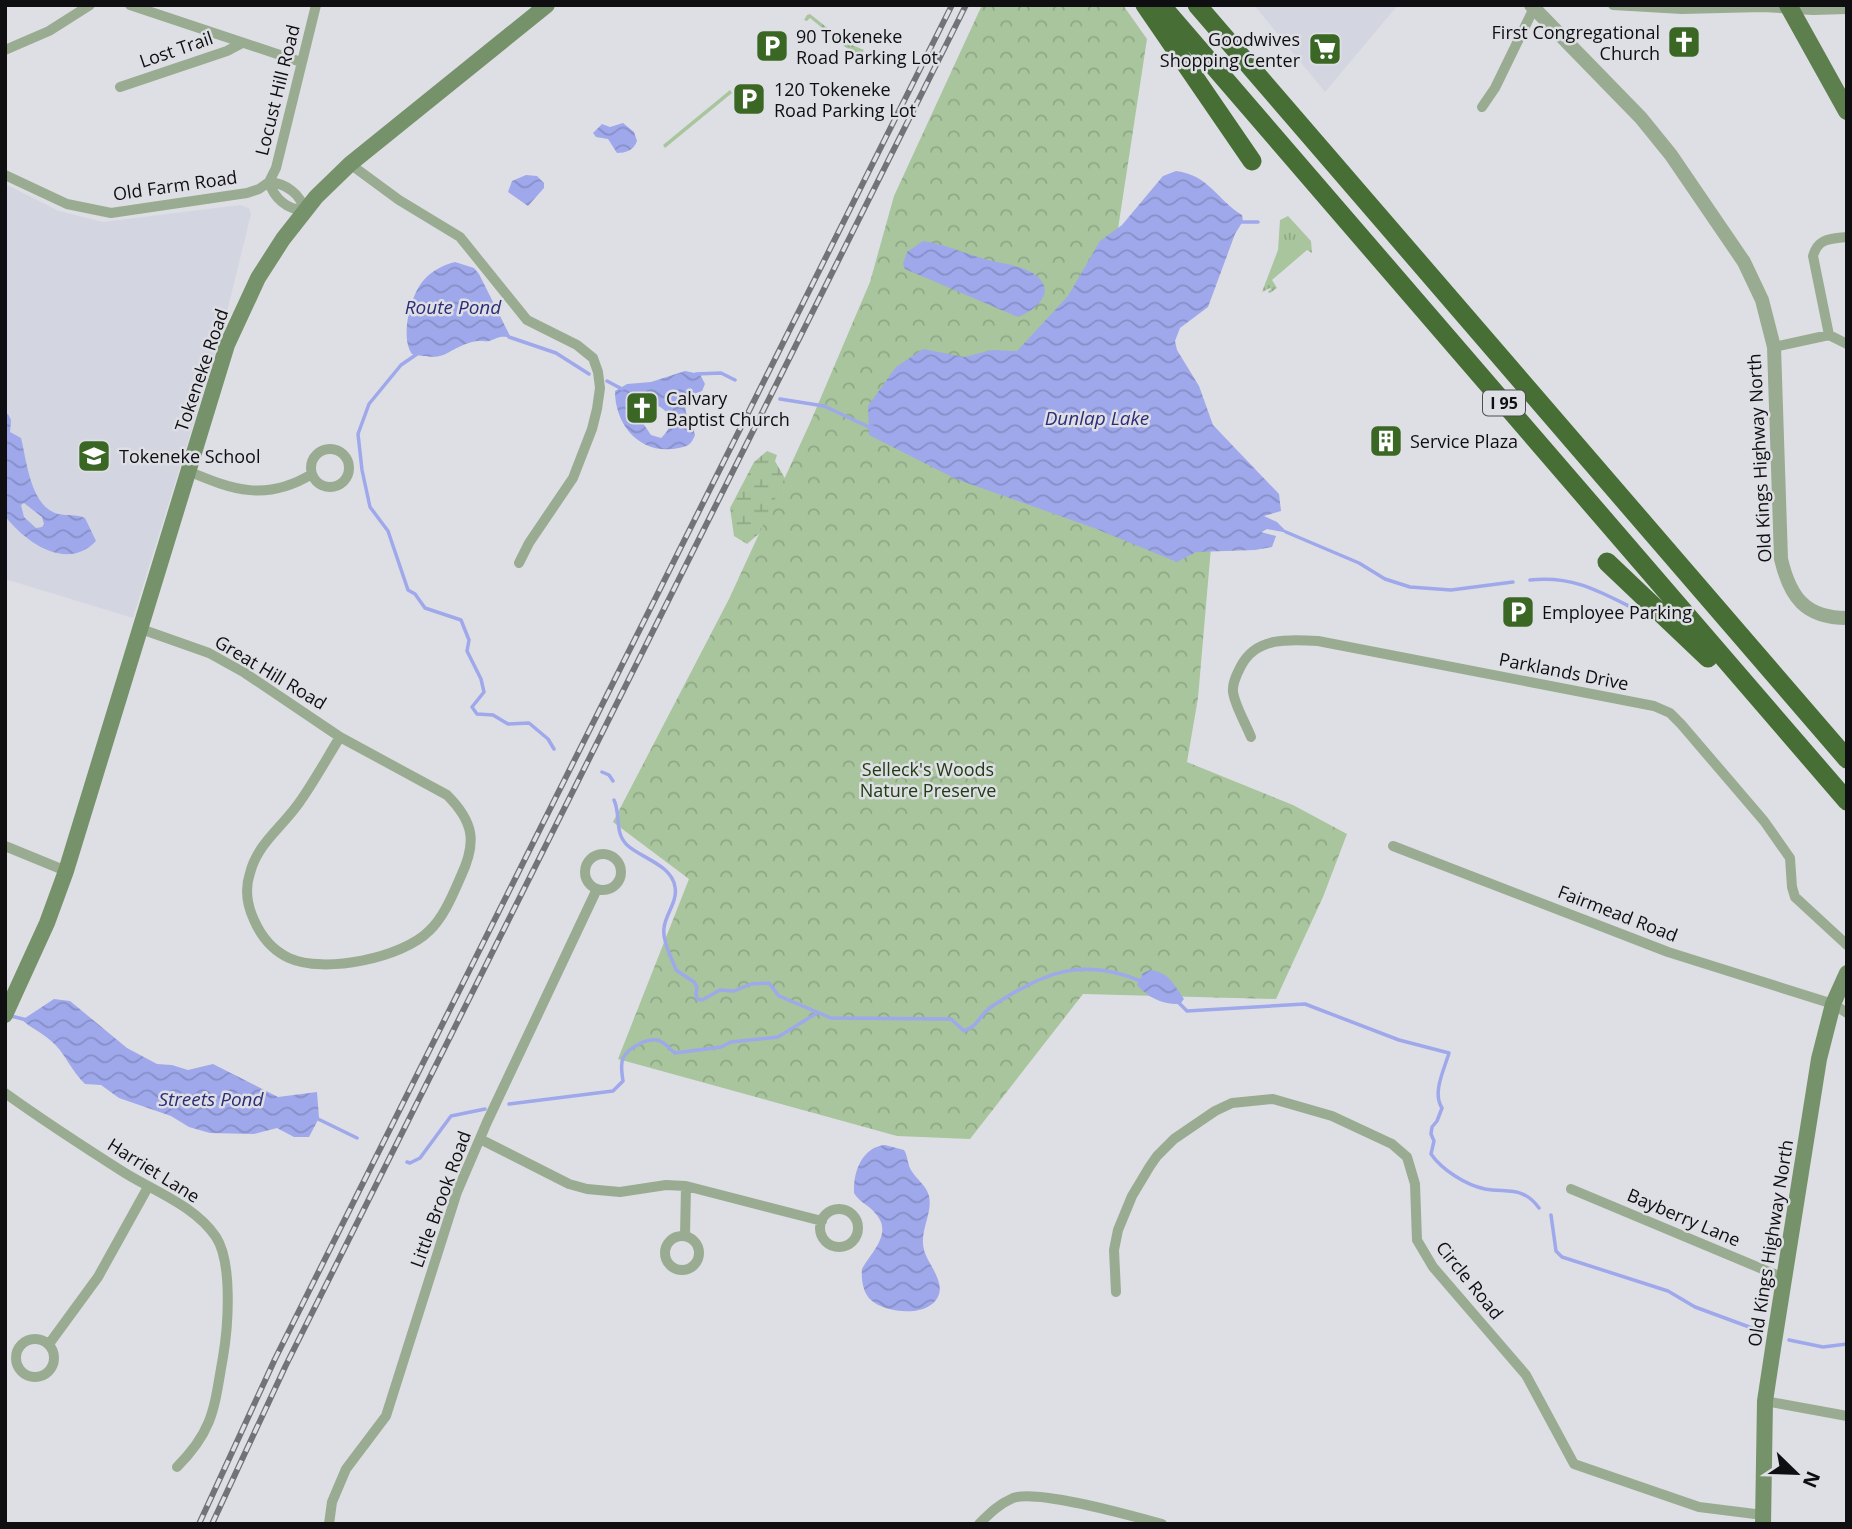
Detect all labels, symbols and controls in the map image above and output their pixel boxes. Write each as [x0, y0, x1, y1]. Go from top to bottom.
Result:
place label: First Congregational Church [1492, 20, 1660, 65]
street label: Locust Hill Road [249, 22, 305, 158]
church icon: First Congregational Church [1665, 23, 1703, 61]
place label: 90 Tokeneke Road Parking Lot [796, 24, 938, 69]
street label: Lost Trail [136, 25, 216, 73]
parking icon: 90 Tokeneke Road Parking Lot [753, 27, 791, 65]
place label: Goodwives Shopping Center [1160, 27, 1301, 72]
supermarket icon: Goodwives Shopping Center [1306, 30, 1344, 68]
place label: 120 Tokeneke Road Parking Lot [774, 77, 916, 122]
parking icon: 120 Tokeneke Road Parking Lot [730, 80, 768, 118]
street label: Old Farm Road [111, 164, 239, 206]
water label: Route Pond [405, 294, 502, 320]
street label: Tokeneke Road [169, 305, 233, 435]
street label: Old Kings Highway North [1742, 353, 1776, 563]
place label: Calvary Baptist Church [666, 386, 790, 431]
church icon: Calvary Baptist Church [623, 389, 661, 427]
road number: I 95 [1483, 390, 1525, 416]
water label: Dunlap Lake [1045, 405, 1149, 431]
building icon: Service Plaza [1367, 422, 1405, 460]
place label: Service Plaza [1410, 429, 1518, 453]
school or university icon: Tokeneke School [75, 437, 113, 475]
place label: Tokeneke School [119, 444, 260, 468]
parking icon: Employee Parking [1499, 593, 1537, 631]
place label: Employee Parking [1542, 600, 1692, 624]
street label: Great Hill Road [211, 629, 331, 715]
street label: Parklands Drive [1497, 647, 1631, 695]
park label: Selleck's Woods Nature Preserve [860, 757, 996, 802]
street label: Fairmead Road [1555, 879, 1681, 947]
water label: Streets Pond [158, 1086, 265, 1112]
street label: Little Brook Road [404, 1127, 476, 1271]
street label: Harriet Lane [103, 1132, 205, 1208]
street label: Old Kings Highway North [1742, 1138, 1798, 1348]
street label: Bayberry Lane [1624, 1182, 1744, 1252]
street label: Circle Road [1431, 1236, 1509, 1324]
north arrow [1761, 1438, 1831, 1508]
text: N [1797, 1467, 1827, 1492]

